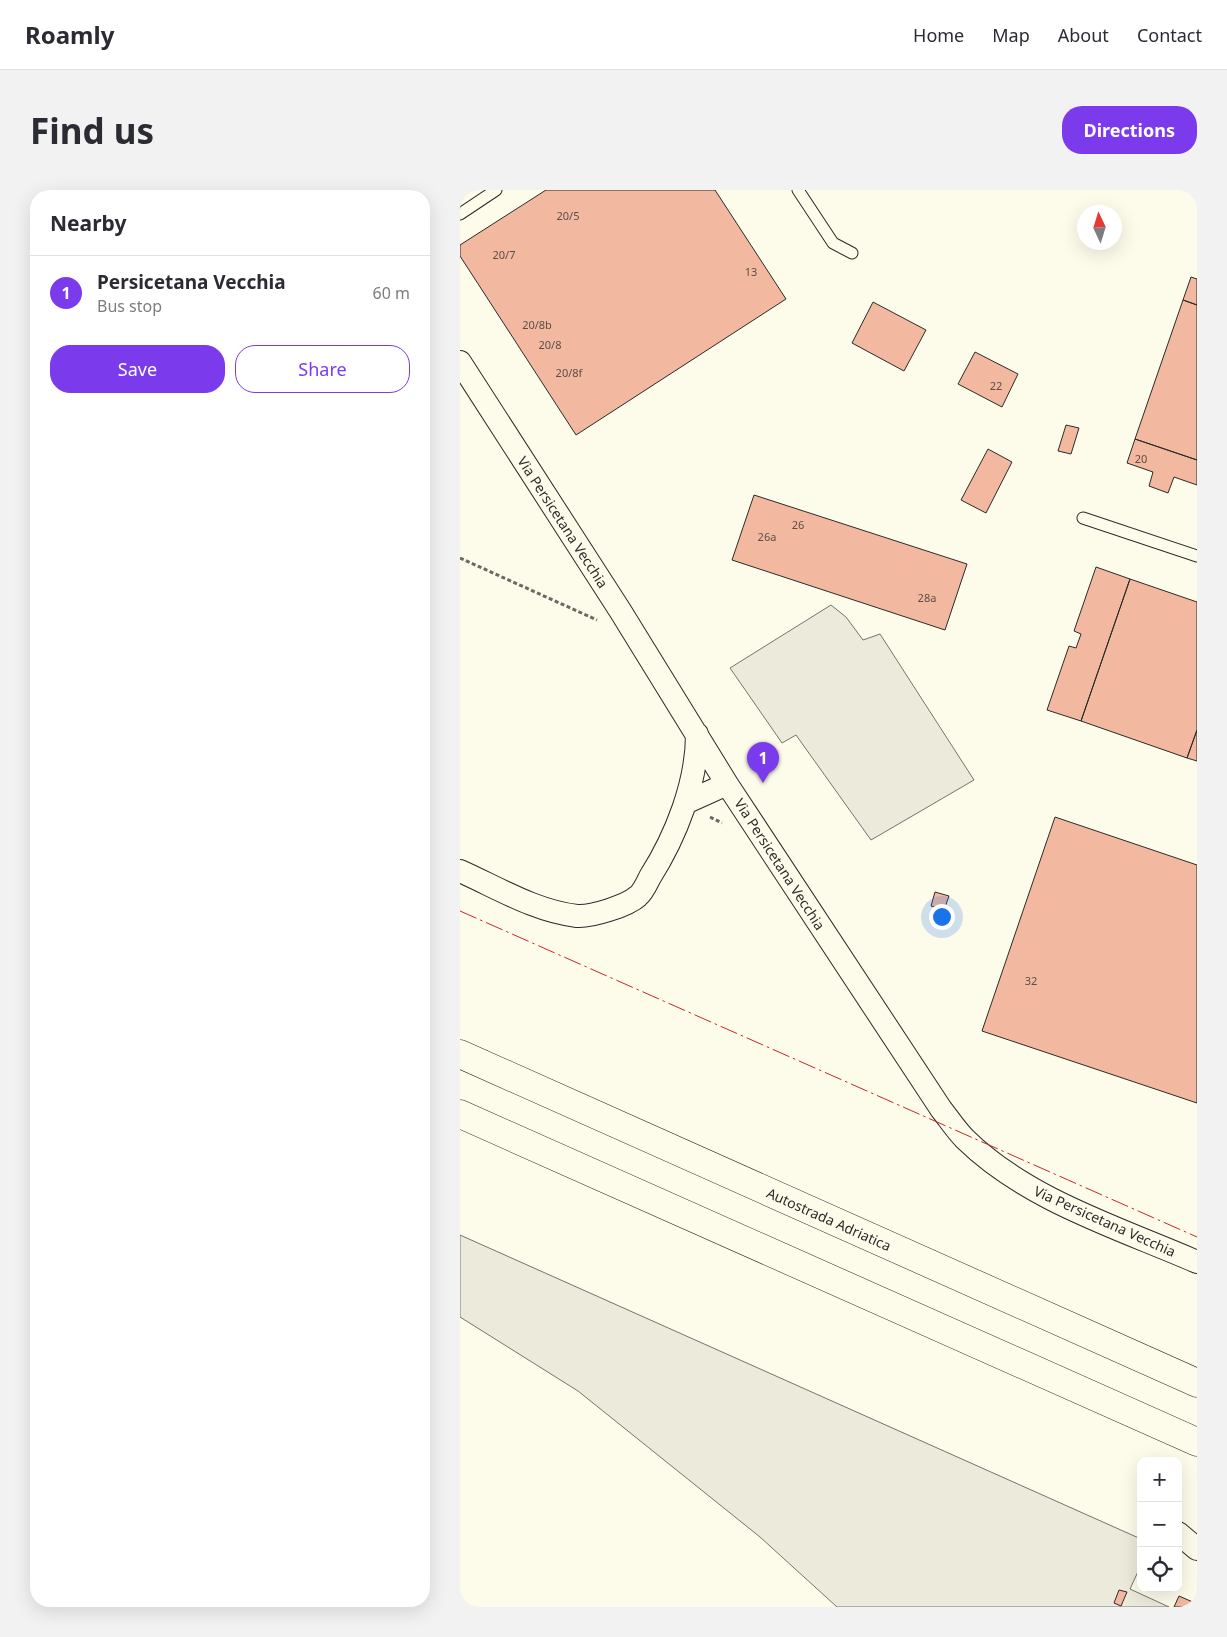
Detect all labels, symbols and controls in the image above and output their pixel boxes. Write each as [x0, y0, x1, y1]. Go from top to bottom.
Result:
text: Roamly [25, 18, 114, 51]
text: Home [913, 23, 964, 47]
text: Map [992, 23, 1030, 47]
text: About [1058, 23, 1109, 47]
text: Contact [1137, 23, 1202, 47]
button: Directions [1062, 106, 1197, 154]
text: Find us [30, 107, 154, 154]
north arrow [1077, 205, 1122, 250]
house number: 20/5 [557, 208, 579, 223]
text: Nearby [50, 209, 126, 237]
house number: 20/7 [493, 247, 515, 262]
house number: 13 [745, 264, 757, 279]
text: Persicetana Vecchia [97, 269, 286, 295]
text: 1 [61, 282, 71, 304]
text: 60 m [373, 282, 410, 304]
text: Bus stop [97, 295, 162, 317]
house number: 20/8b [522, 317, 552, 332]
house number: 20/8 [539, 337, 561, 352]
button: Save [50, 345, 225, 393]
button: Share [235, 345, 410, 393]
house number: 20/8f [556, 365, 584, 380]
house number: 22 [990, 378, 1002, 393]
house number: 20 [1135, 451, 1147, 466]
street label: Via Persicetana Vecchia [513, 453, 613, 591]
house number: 26 [792, 517, 804, 532]
house number: 26a [758, 529, 776, 544]
house number: 28a [918, 590, 936, 605]
pin: 1 [747, 742, 779, 783]
street label: Via Persicetana Vecchia [730, 795, 830, 933]
your location [929, 904, 955, 930]
house number: 32 [1025, 973, 1037, 988]
street label: Via Persicetana Vecchia [1031, 1181, 1179, 1261]
street label: Autostrada Adriatica [764, 1183, 894, 1255]
map controls [1137, 1457, 1182, 1592]
button: + [1137, 1457, 1182, 1502]
button: − [1137, 1502, 1182, 1547]
button: locate [1137, 1547, 1182, 1592]

